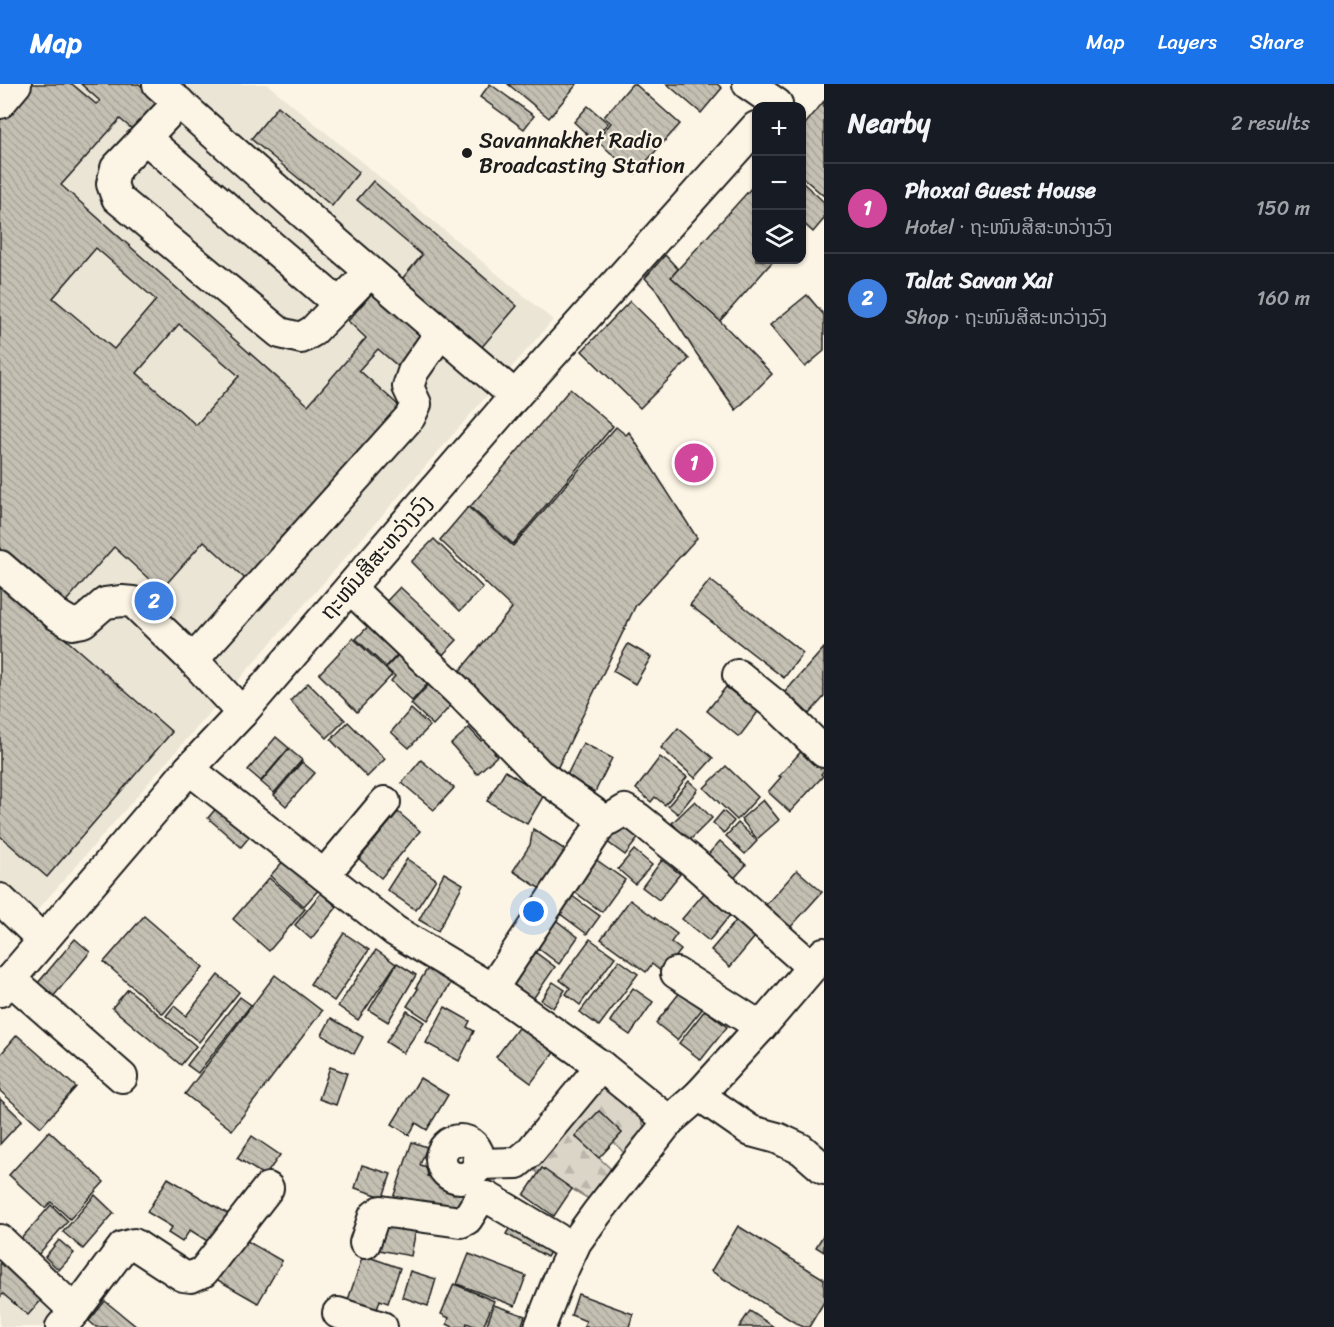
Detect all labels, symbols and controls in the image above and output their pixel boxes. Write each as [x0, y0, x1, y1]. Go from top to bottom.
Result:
text: Map [30, 18, 82, 67]
text: Map [1086, 23, 1125, 61]
text: Layers [1158, 23, 1217, 61]
text: Share [1250, 23, 1304, 61]
text: Nearby [848, 100, 930, 146]
map controls [752, 102, 806, 264]
button: + [752, 102, 806, 156]
text: 2 results [1231, 106, 1310, 141]
place label: Savannakhet Radio Broadcasting Station [479, 121, 685, 185]
marker: Savannakhet Radio Broadcasting Station [460, 146, 474, 160]
button: − [752, 156, 806, 210]
text: Phoxai Guest House [905, 171, 1096, 210]
text: 1 [863, 191, 872, 226]
text: 150 m [1256, 191, 1310, 226]
button: layers [752, 210, 806, 264]
text: Hotel · ຖະໜົນສີສະຫວ່າງວົງ [905, 210, 1113, 245]
text: Talat Savan Xai [905, 261, 1053, 300]
text: 2 [862, 281, 873, 316]
text: 160 m [1257, 281, 1310, 316]
text: Shop · ຖະໜົນສີສະຫວ່າງວົງ [905, 300, 1107, 335]
pin: 1 [674, 440, 714, 485]
street label: ຖະໜົນສີສະຫວ່າງວົງ [310, 485, 442, 629]
pin: 2 [134, 578, 174, 624]
your location [519, 897, 548, 926]

